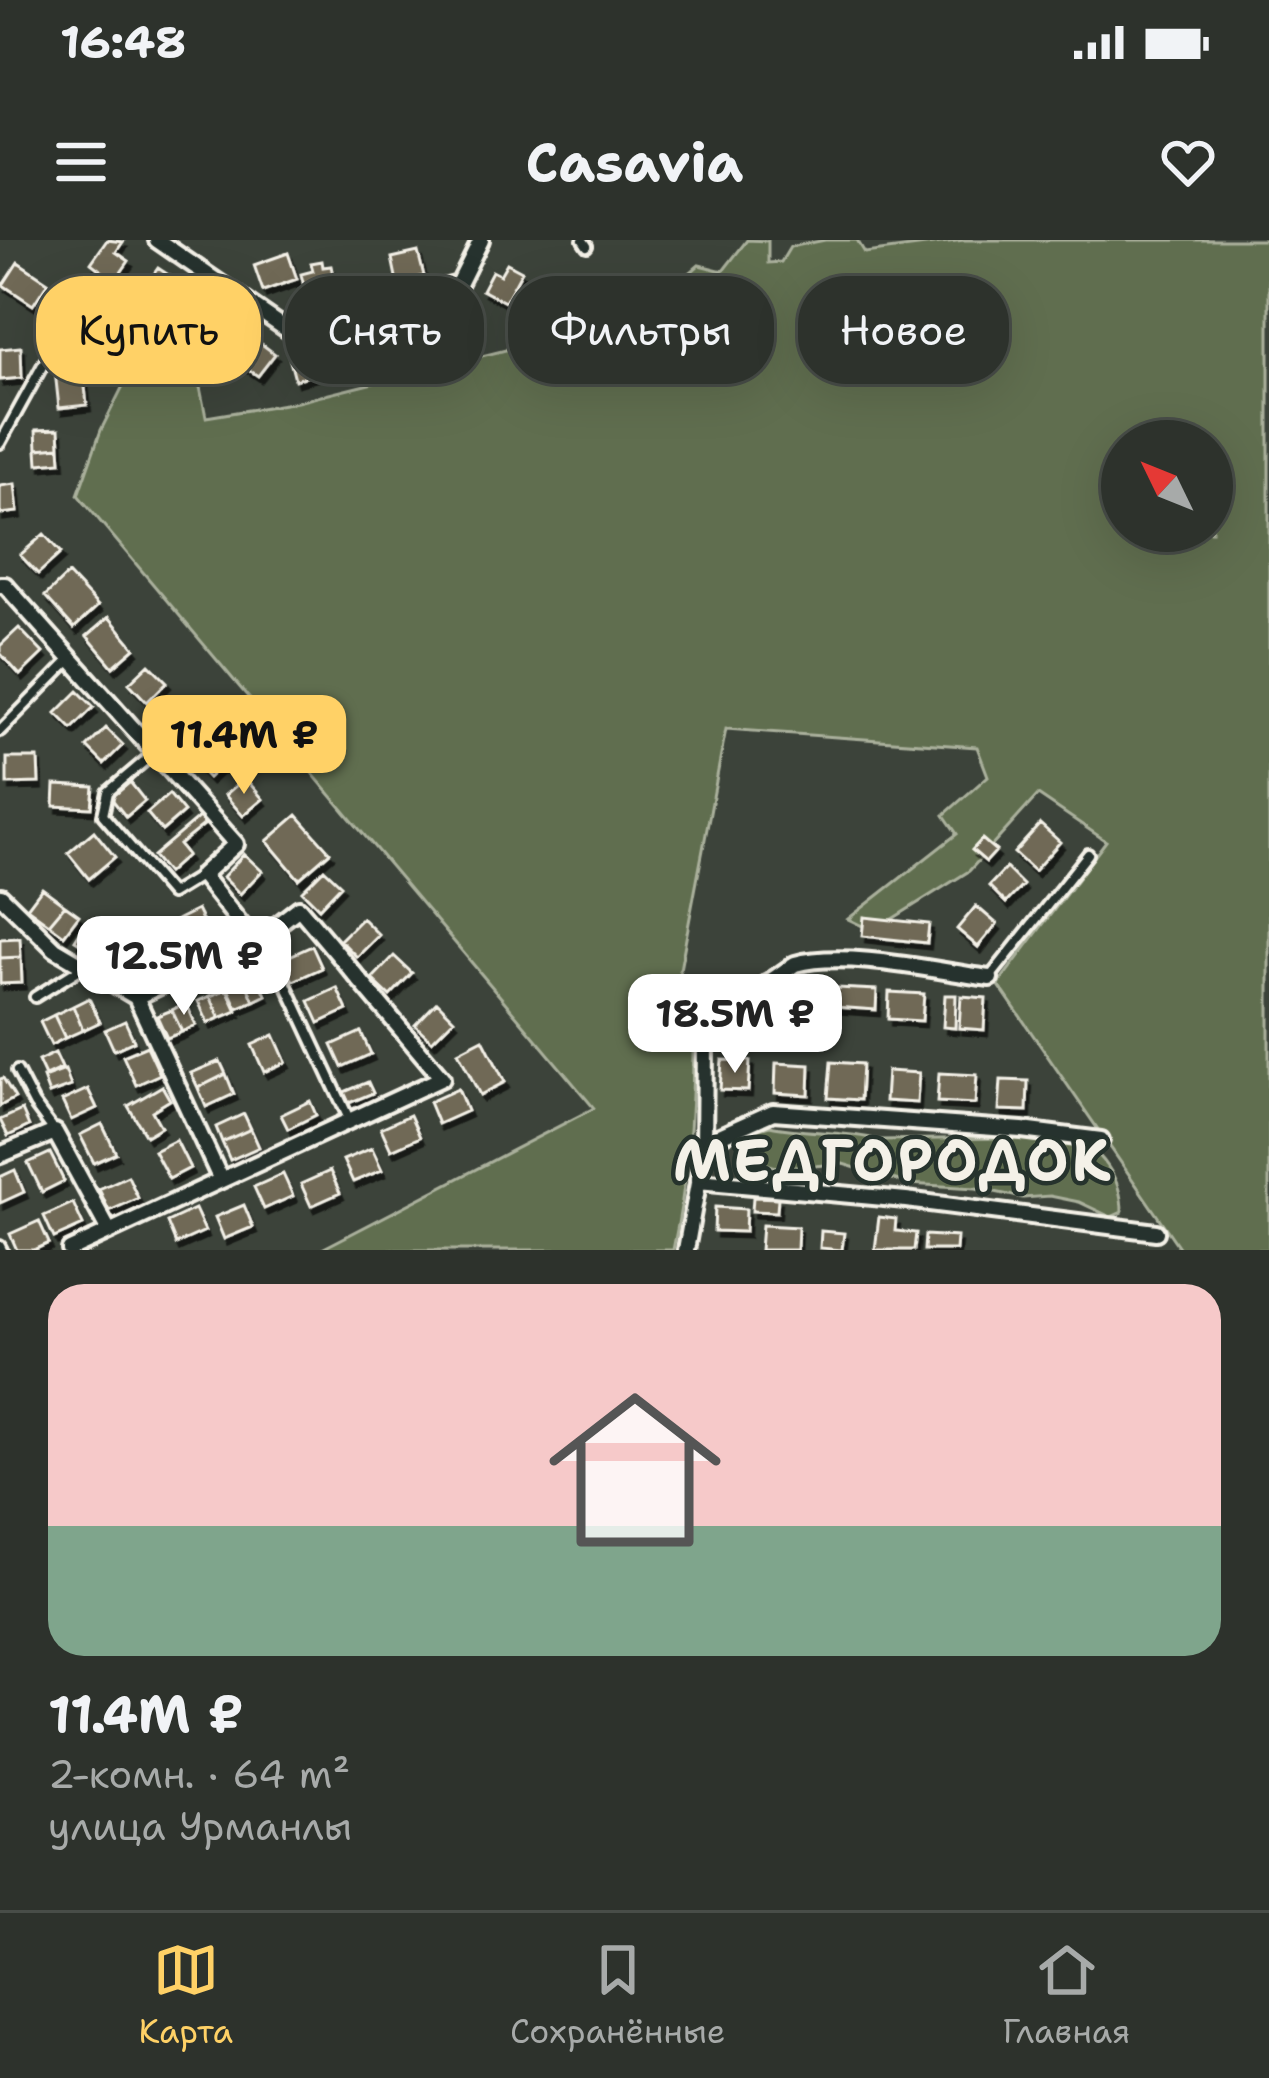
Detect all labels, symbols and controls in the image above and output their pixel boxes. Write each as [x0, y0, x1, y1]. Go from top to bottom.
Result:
text: 16:48 [60, 12, 186, 72]
text: Casavia [525, 126, 744, 198]
icon: menu [48, 129, 114, 195]
icon: heart [1155, 129, 1221, 195]
chip: Купить [36, 276, 261, 384]
chip: Снять [285, 276, 484, 384]
chip: Фильтры [508, 276, 774, 384]
chip: Новое [798, 276, 1009, 384]
north arrow [1101, 420, 1233, 552]
map controls [1101, 420, 1233, 552]
pin: 11.4M ₽ [133, 695, 355, 797]
text: 11.4M ₽ [169, 708, 319, 760]
pin: 12.5M ₽ [73, 916, 295, 1018]
text: 12.5M ₽ [104, 929, 264, 981]
pin: 18.5M ₽ [624, 974, 846, 1076]
text: 18.5M ₽ [655, 987, 815, 1039]
district label: МЕДГОРОДОК [672, 1122, 1114, 1198]
icon: home [527, 1362, 743, 1578]
text: 11.4M ₽ [48, 1680, 244, 1748]
text: 2-комн. · 64 m² [48, 1748, 350, 1800]
text: улица Урманлы [48, 1800, 352, 1852]
tab: Карта [139, 1937, 233, 2054]
tab: Сохранённые [510, 1937, 726, 2054]
tab: Главная [1003, 1937, 1131, 2054]

